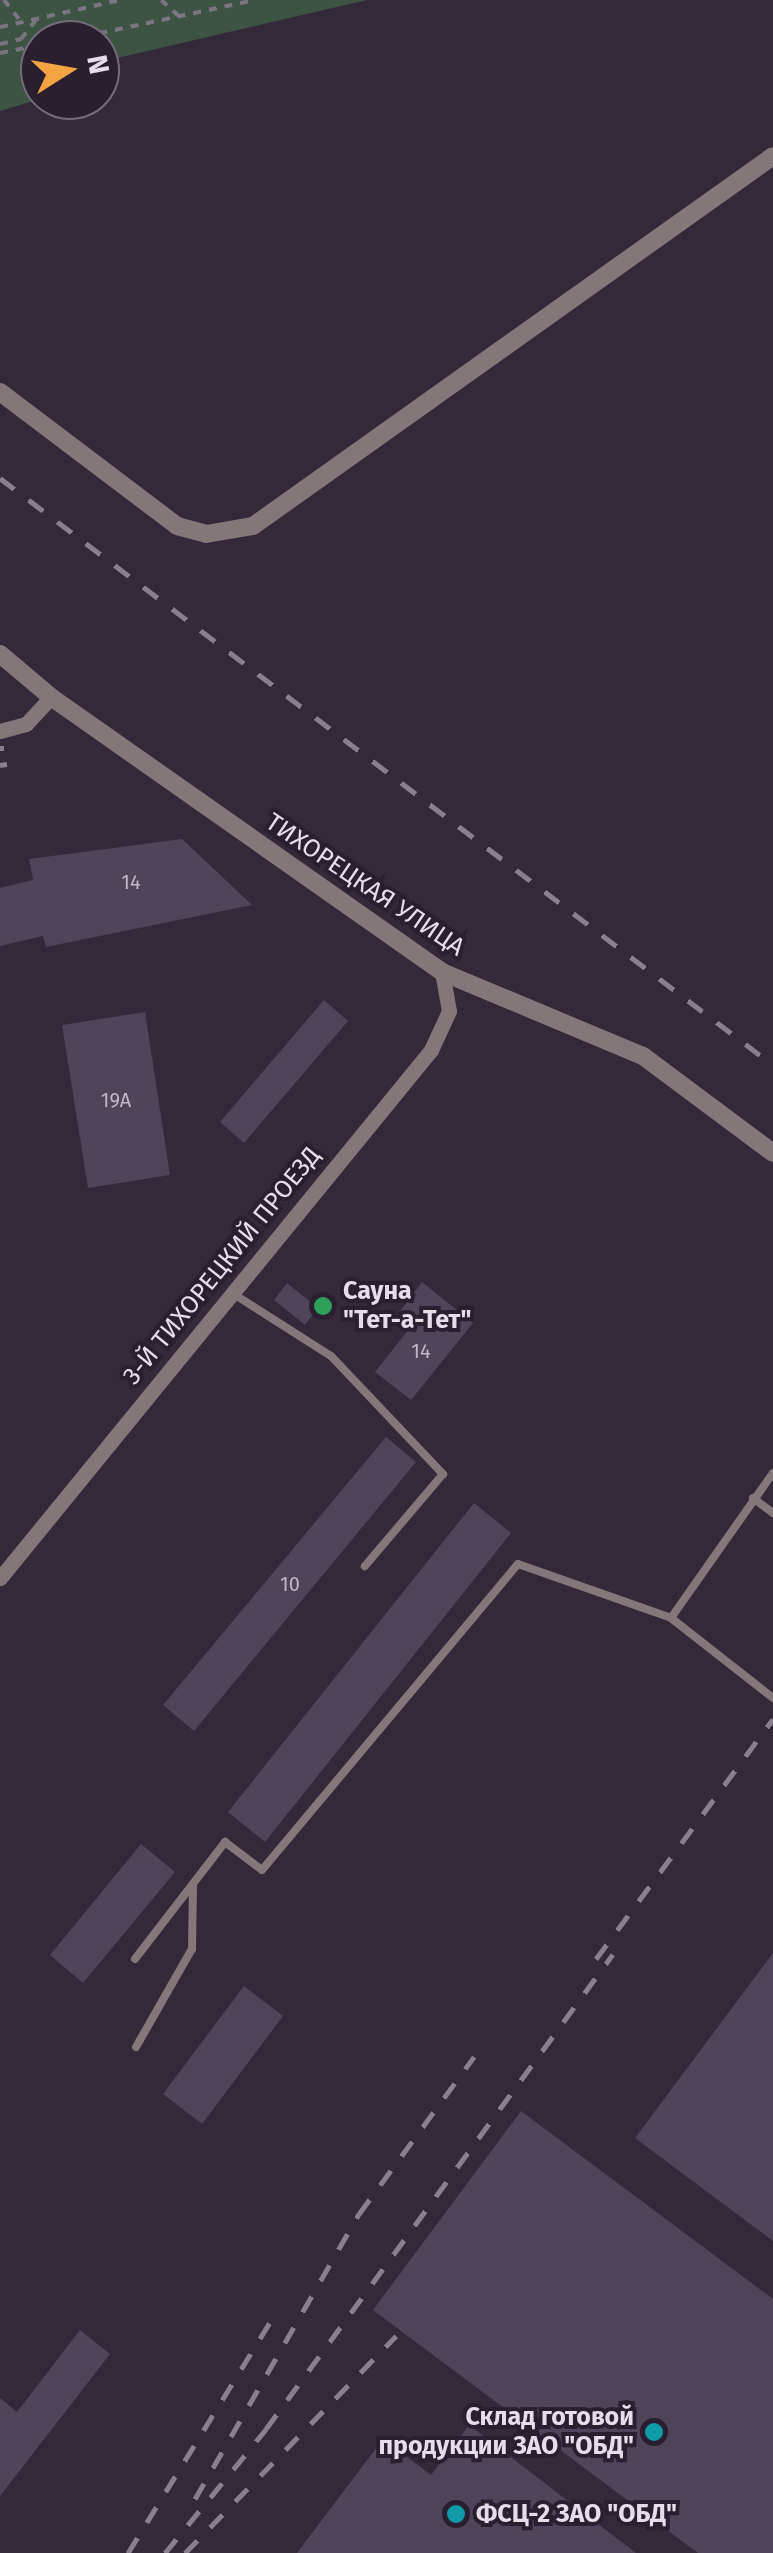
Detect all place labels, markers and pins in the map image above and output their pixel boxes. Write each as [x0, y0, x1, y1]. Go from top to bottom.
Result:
place label: Сауна "Тет-а-Тет" [343, 1277, 471, 1336]
marker: Сауна "Тет-а-Тет" [312, 1295, 334, 1317]
place label: Склад готовой продукции ЗАО "ОБД" [379, 2403, 634, 2462]
marker: Склад готовой продукции ЗАО "ОБД" [643, 2421, 665, 2443]
place label: ФСЦ-2 ЗАО "ОБД" [476, 2499, 677, 2529]
marker: ФСЦ-2 ЗАО "ОБД" [445, 2503, 467, 2525]

